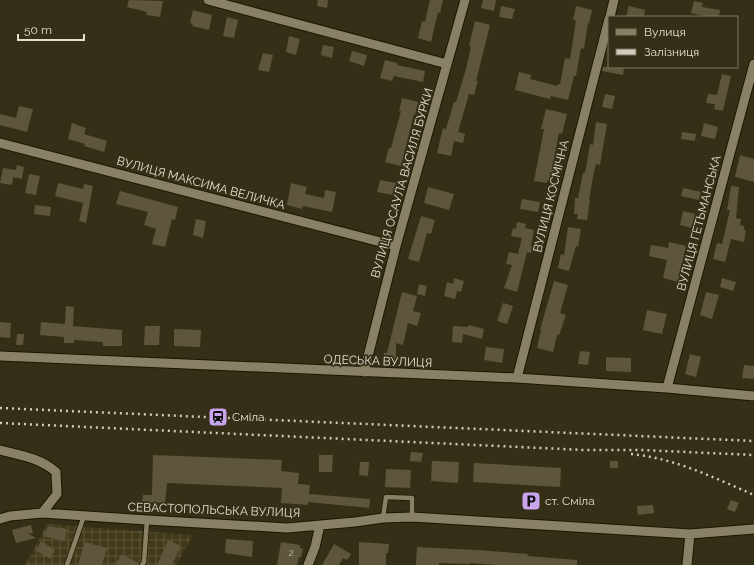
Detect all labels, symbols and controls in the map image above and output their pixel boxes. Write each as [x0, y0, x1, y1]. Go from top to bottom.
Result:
scale bar [18, 16, 84, 42]
legend [608, 16, 738, 68]
text: 50 m [24, 23, 52, 37]
text: Вулиця [644, 25, 686, 39]
text: Залізниця [644, 45, 699, 59]
street label: ВУЛИЦЯ ОСАУЛА ВАСИЛЯ БУРКИ [368, 87, 436, 279]
street label: ВУЛИЦЯ КОСМІЧНА [530, 138, 572, 254]
street label: ВУЛИЦЯ МАКСИМА ВЕЛИЧКА [115, 154, 287, 212]
street label: ВУЛИЦЯ ГЕТЬМАНСЬКА [674, 154, 724, 292]
street label: ОДЕСЬКА ВУЛИЦЯ [323, 352, 433, 370]
station icon: Сміла [207, 406, 229, 428]
place label: Сміла [232, 410, 265, 424]
parking icon: ст. Сміла [520, 490, 542, 512]
place label: ст. Сміла [545, 494, 595, 508]
street label: СЕВАСТОПОЛЬСЬКА ВУЛИЦЯ [127, 500, 301, 520]
house number: 2 [288, 547, 294, 558]

